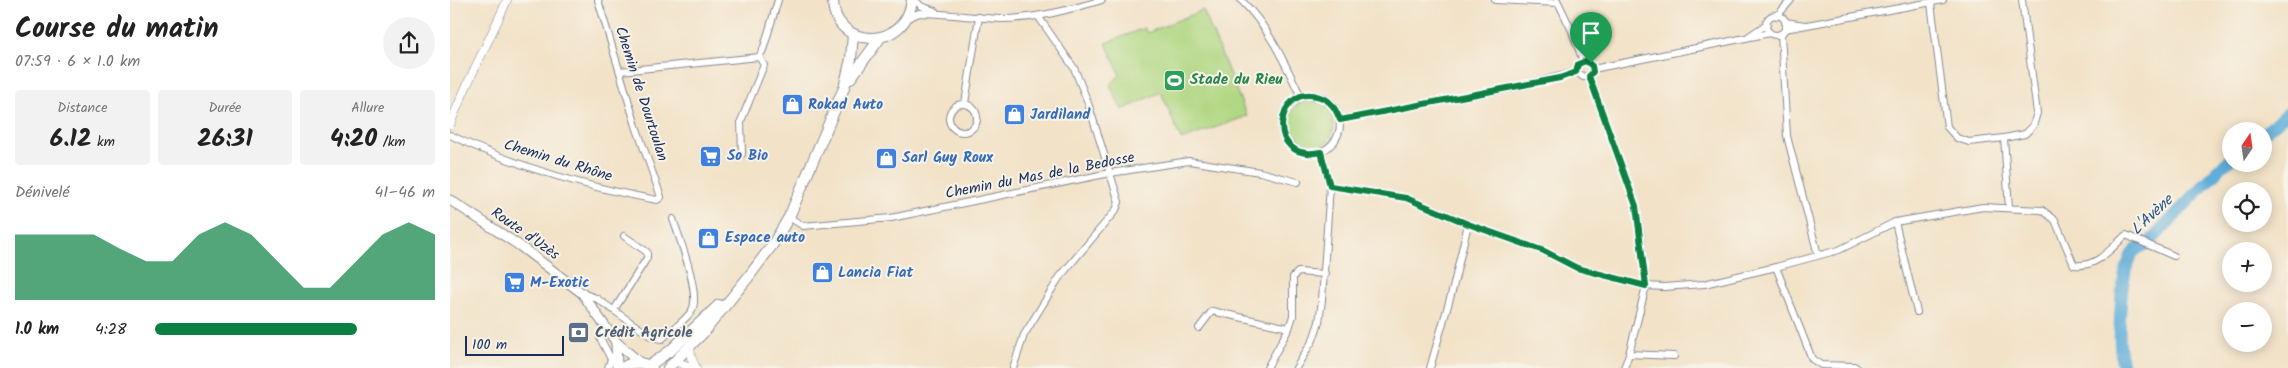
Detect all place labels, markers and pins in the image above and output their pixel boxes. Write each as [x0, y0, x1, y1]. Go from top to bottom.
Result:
pin [1570, 12, 1612, 63]
sports icon: Stade du Rieu [1162, 68, 1186, 92]
place label: Stade du Rieu [1190, 68, 1283, 92]
shop icon: Rokad Auto [780, 93, 804, 117]
place label: Rokad Auto [808, 93, 883, 117]
shop icon: Jardiland [1002, 103, 1026, 127]
place label: Jardiland [1030, 103, 1091, 127]
supermarket icon: So Bio [699, 144, 723, 168]
place label: So Bio [727, 144, 768, 168]
shop icon: Sarl Guy Roux [874, 146, 898, 170]
place label: Sarl Guy Roux [902, 146, 994, 170]
shop icon: Espace auto [697, 226, 721, 250]
place label: Espace auto [725, 226, 805, 250]
shop icon: Lancia Fiat [810, 261, 834, 285]
place label: Lancia Fiat [838, 261, 913, 285]
supermarket icon: M-Exotic [502, 271, 526, 295]
place label: M-Exotic [530, 271, 590, 295]
bank icon: Crédit Agricole [567, 321, 591, 345]
place label: Crédit Agricole [595, 321, 693, 345]

